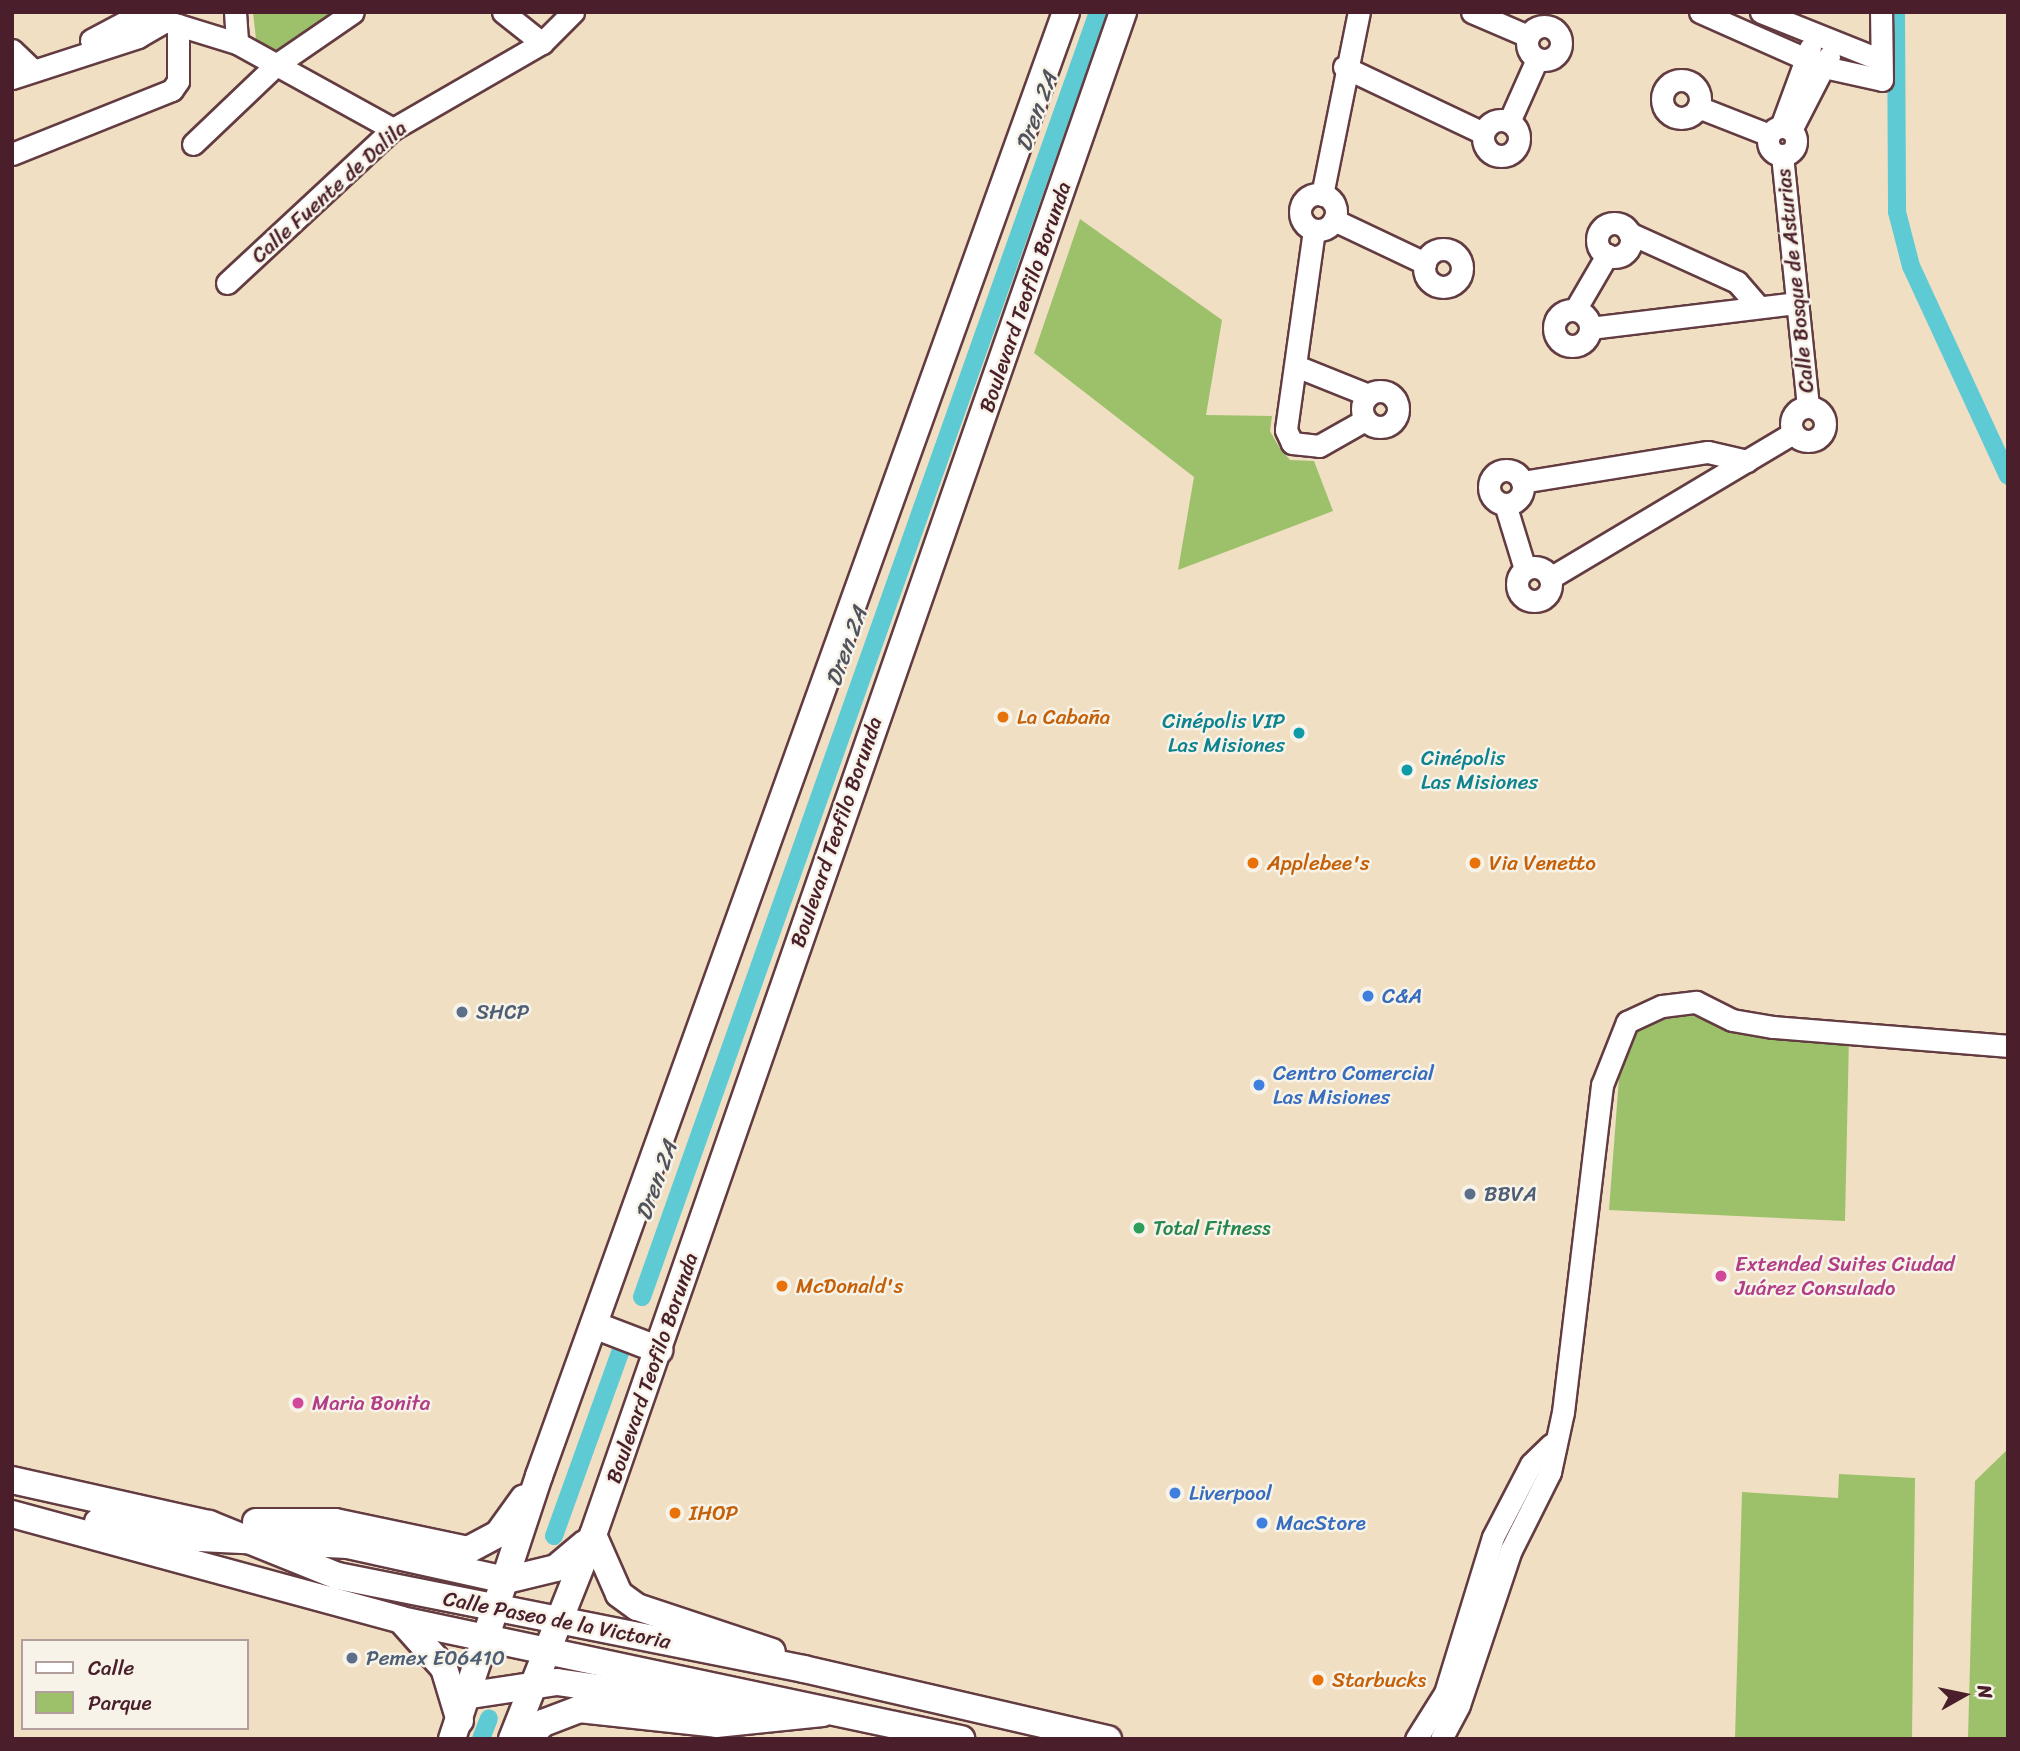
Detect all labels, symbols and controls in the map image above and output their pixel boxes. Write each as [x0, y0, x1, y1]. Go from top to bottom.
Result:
water label: Dren 2A [1010, 69, 1064, 155]
street label: Calle Fuente de Dalila [246, 116, 412, 268]
street label: Calle Bosque de Asturias [1771, 166, 1819, 396]
street label: Boulevard Teofilo Borunda [974, 178, 1076, 416]
water label: Dren 2A [820, 604, 874, 690]
place label: La Cabaña [1017, 704, 1110, 730]
place label: Cinépolis VIP Las Misiones [1162, 708, 1285, 758]
marker: La Cabaña [995, 709, 1011, 725]
street label: Boulevard Teofilo Borunda [785, 713, 887, 951]
marker: Cinépolis VIP Las Misiones [1291, 725, 1307, 741]
place label: Cinépolis Las Misiones [1421, 745, 1536, 795]
marker: Cinépolis Las Misiones [1399, 762, 1415, 778]
place label: Applebee's [1267, 850, 1370, 876]
place label: Via Venetto [1489, 850, 1595, 876]
marker: Applebee's [1245, 855, 1261, 871]
marker: Via Venetto [1467, 855, 1483, 871]
place label: C&A [1382, 983, 1422, 1009]
marker: C&A [1360, 988, 1376, 1004]
place label: SHCP [476, 999, 529, 1025]
marker: SHCP [454, 1004, 470, 1020]
place label: Centro Comercial Las Misiones [1273, 1060, 1434, 1110]
marker: Centro Comercial Las Misiones [1251, 1077, 1267, 1093]
water label: Dren 2A [630, 1138, 684, 1224]
place label: BBVA [1484, 1181, 1537, 1207]
marker: BBVA [1462, 1186, 1478, 1202]
place label: Total Fitness [1153, 1215, 1271, 1241]
marker: Total Fitness [1131, 1220, 1147, 1236]
street label: Boulevard Teofilo Borunda [601, 1249, 703, 1487]
place label: Extended Suites Ciudad Juárez Consulado [1735, 1251, 1955, 1301]
marker: Extended Suites Ciudad Juárez Consulado [1713, 1268, 1729, 1284]
place label: McDonald's [796, 1273, 903, 1299]
marker: McDonald's [774, 1278, 790, 1294]
place label: Maria Bonita [312, 1390, 431, 1416]
marker: Maria Bonita [290, 1395, 306, 1411]
place label: Liverpool [1189, 1480, 1272, 1506]
marker: Liverpool [1167, 1485, 1183, 1501]
place label: IHOP [689, 1500, 738, 1526]
marker: IHOP [667, 1505, 683, 1521]
place label: MacStore [1276, 1510, 1366, 1536]
marker: MacStore [1254, 1515, 1270, 1531]
street label: Calle Paseo de la Victoria [440, 1585, 674, 1655]
legend [21, 1639, 248, 1730]
place label: Pemex E06410 [366, 1645, 505, 1671]
text: Calle [88, 1649, 134, 1687]
marker: Pemex E06410 [344, 1650, 360, 1666]
north arrow [1929, 1660, 1999, 1730]
place label: Starbucks [1332, 1667, 1426, 1693]
marker: Starbucks [1310, 1672, 1326, 1688]
text: N [1968, 1683, 2003, 1701]
text: Parque [88, 1684, 152, 1722]

